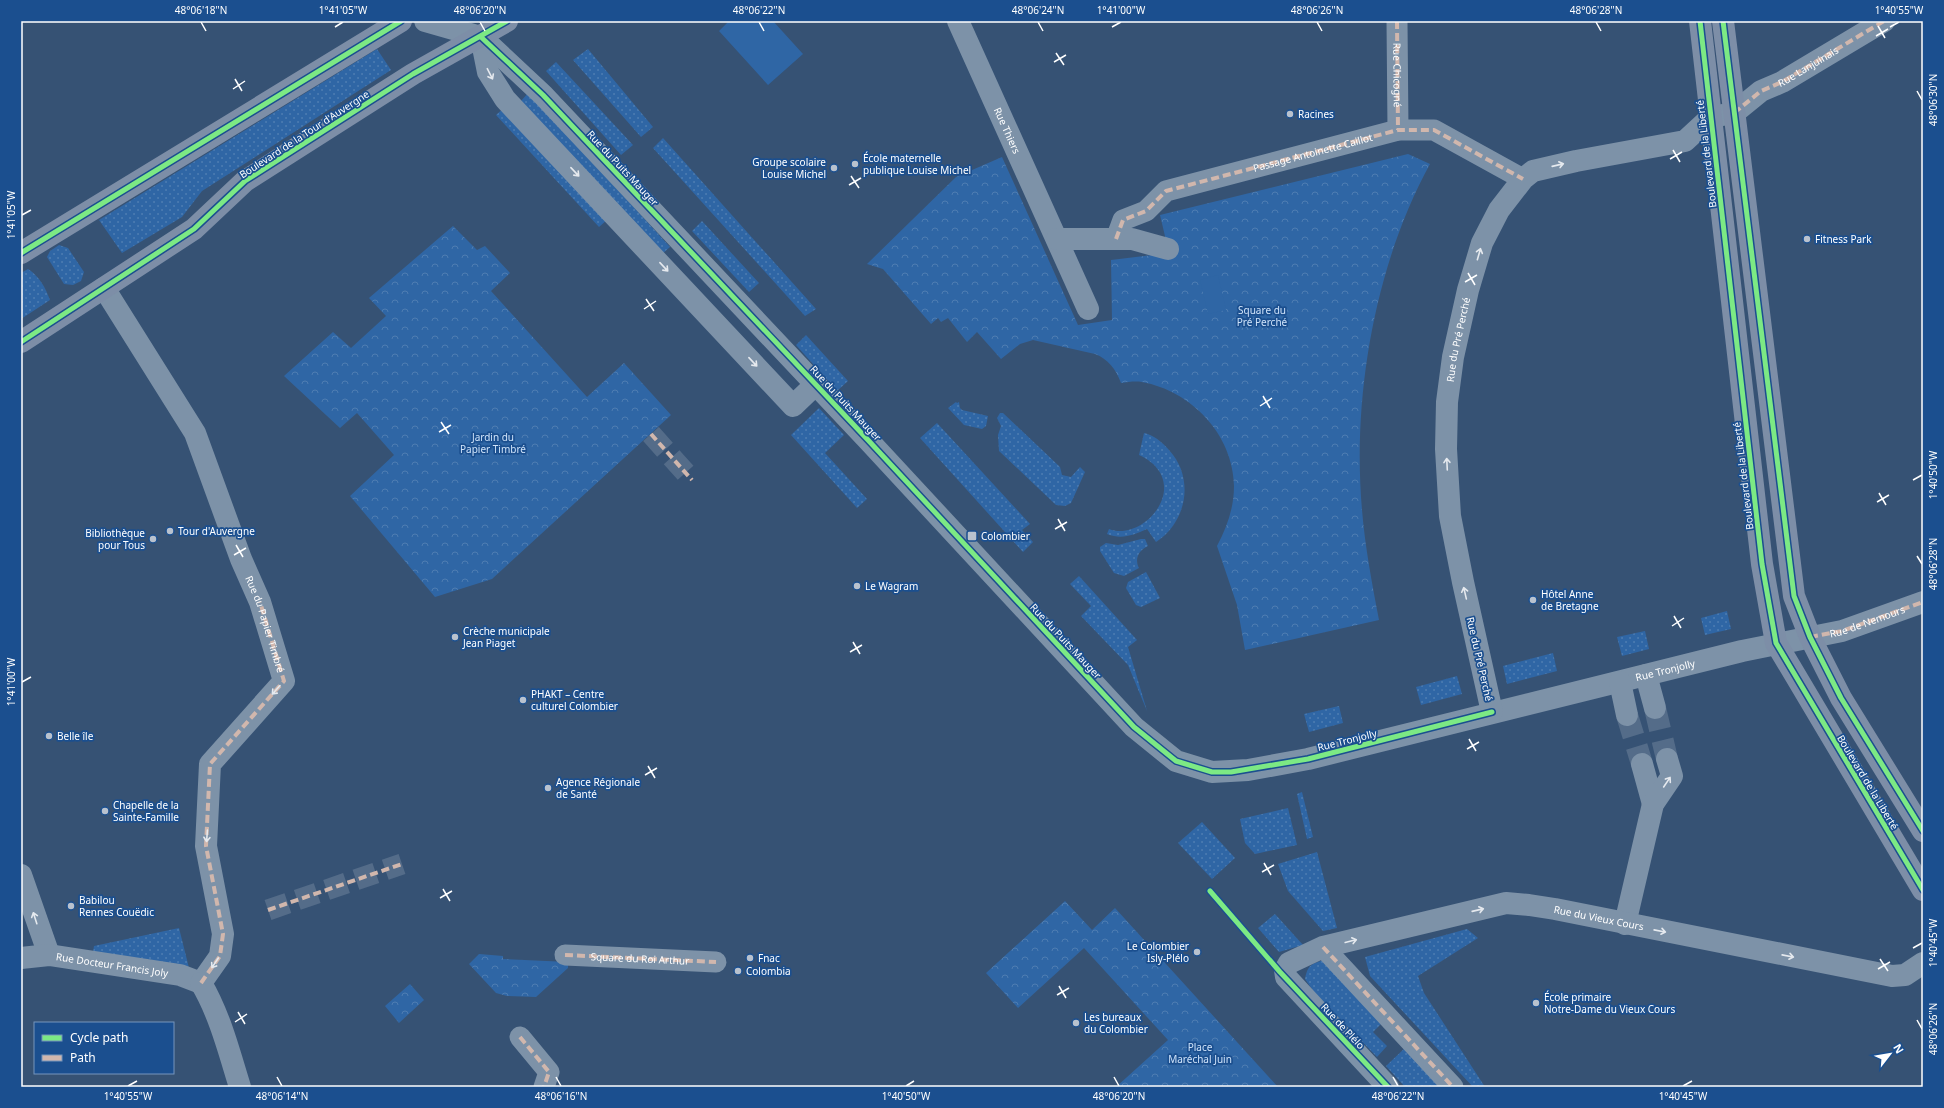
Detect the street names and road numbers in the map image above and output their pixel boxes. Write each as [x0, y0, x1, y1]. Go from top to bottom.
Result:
street label: Rue Chicogné [1390, 43, 1405, 108]
street label: Rue Lanjuinais [1776, 43, 1841, 90]
street label: Boulevard de la Tour d'Auvergne [236, 87, 372, 181]
street label: Boulevard de la Liberté [1692, 99, 1720, 209]
street label: Rue Thiers [991, 105, 1024, 156]
street label: Rue du Puits Mauger [584, 127, 662, 209]
street label: Passage Antoinette Caillot [1252, 130, 1374, 175]
street label: Rue du Pré Perché [1443, 296, 1473, 383]
street label: Rue du Puits Mauger [807, 362, 885, 444]
street label: Boulevard de la Liberté [1729, 421, 1757, 531]
street label: Rue du Papier Timbré [242, 573, 288, 675]
street label: Rue du Puits Mauger [1027, 600, 1105, 682]
street label: Rue de Nemours [1828, 602, 1907, 640]
street label: Rue du Pré Perché [1464, 616, 1497, 703]
street label: Rue Tronjolly [1634, 656, 1697, 684]
street label: Rue Tronjolly [1316, 726, 1379, 754]
street label: Boulevard de la Liberté [1834, 732, 1902, 832]
street label: Rue du Vieux Cours [1553, 902, 1645, 934]
street label: Rue Docteur Francis Joly [55, 949, 170, 980]
street label: Square du Roi Arthur [590, 949, 690, 968]
street label: Rue de Plélo [1318, 1000, 1368, 1052]

